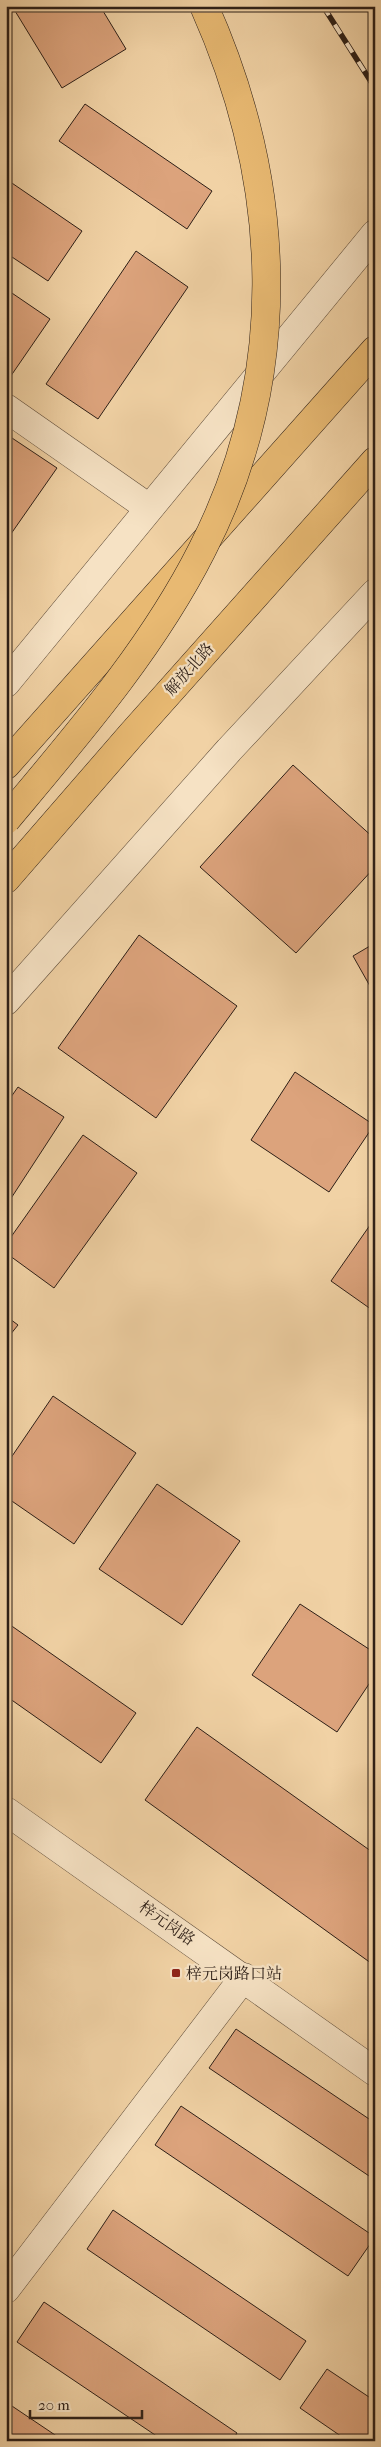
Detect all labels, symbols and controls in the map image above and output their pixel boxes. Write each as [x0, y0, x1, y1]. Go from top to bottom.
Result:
street label: 解放北路 [161, 639, 217, 699]
street label: 梓元岗路 [135, 1897, 199, 1949]
place label: 梓元岗路口站 [186, 1964, 282, 1983]
marker: 梓元岗路口站 [170, 1967, 182, 1979]
scale bar [30, 2387, 142, 2419]
text: 20 m [38, 2396, 70, 2414]

